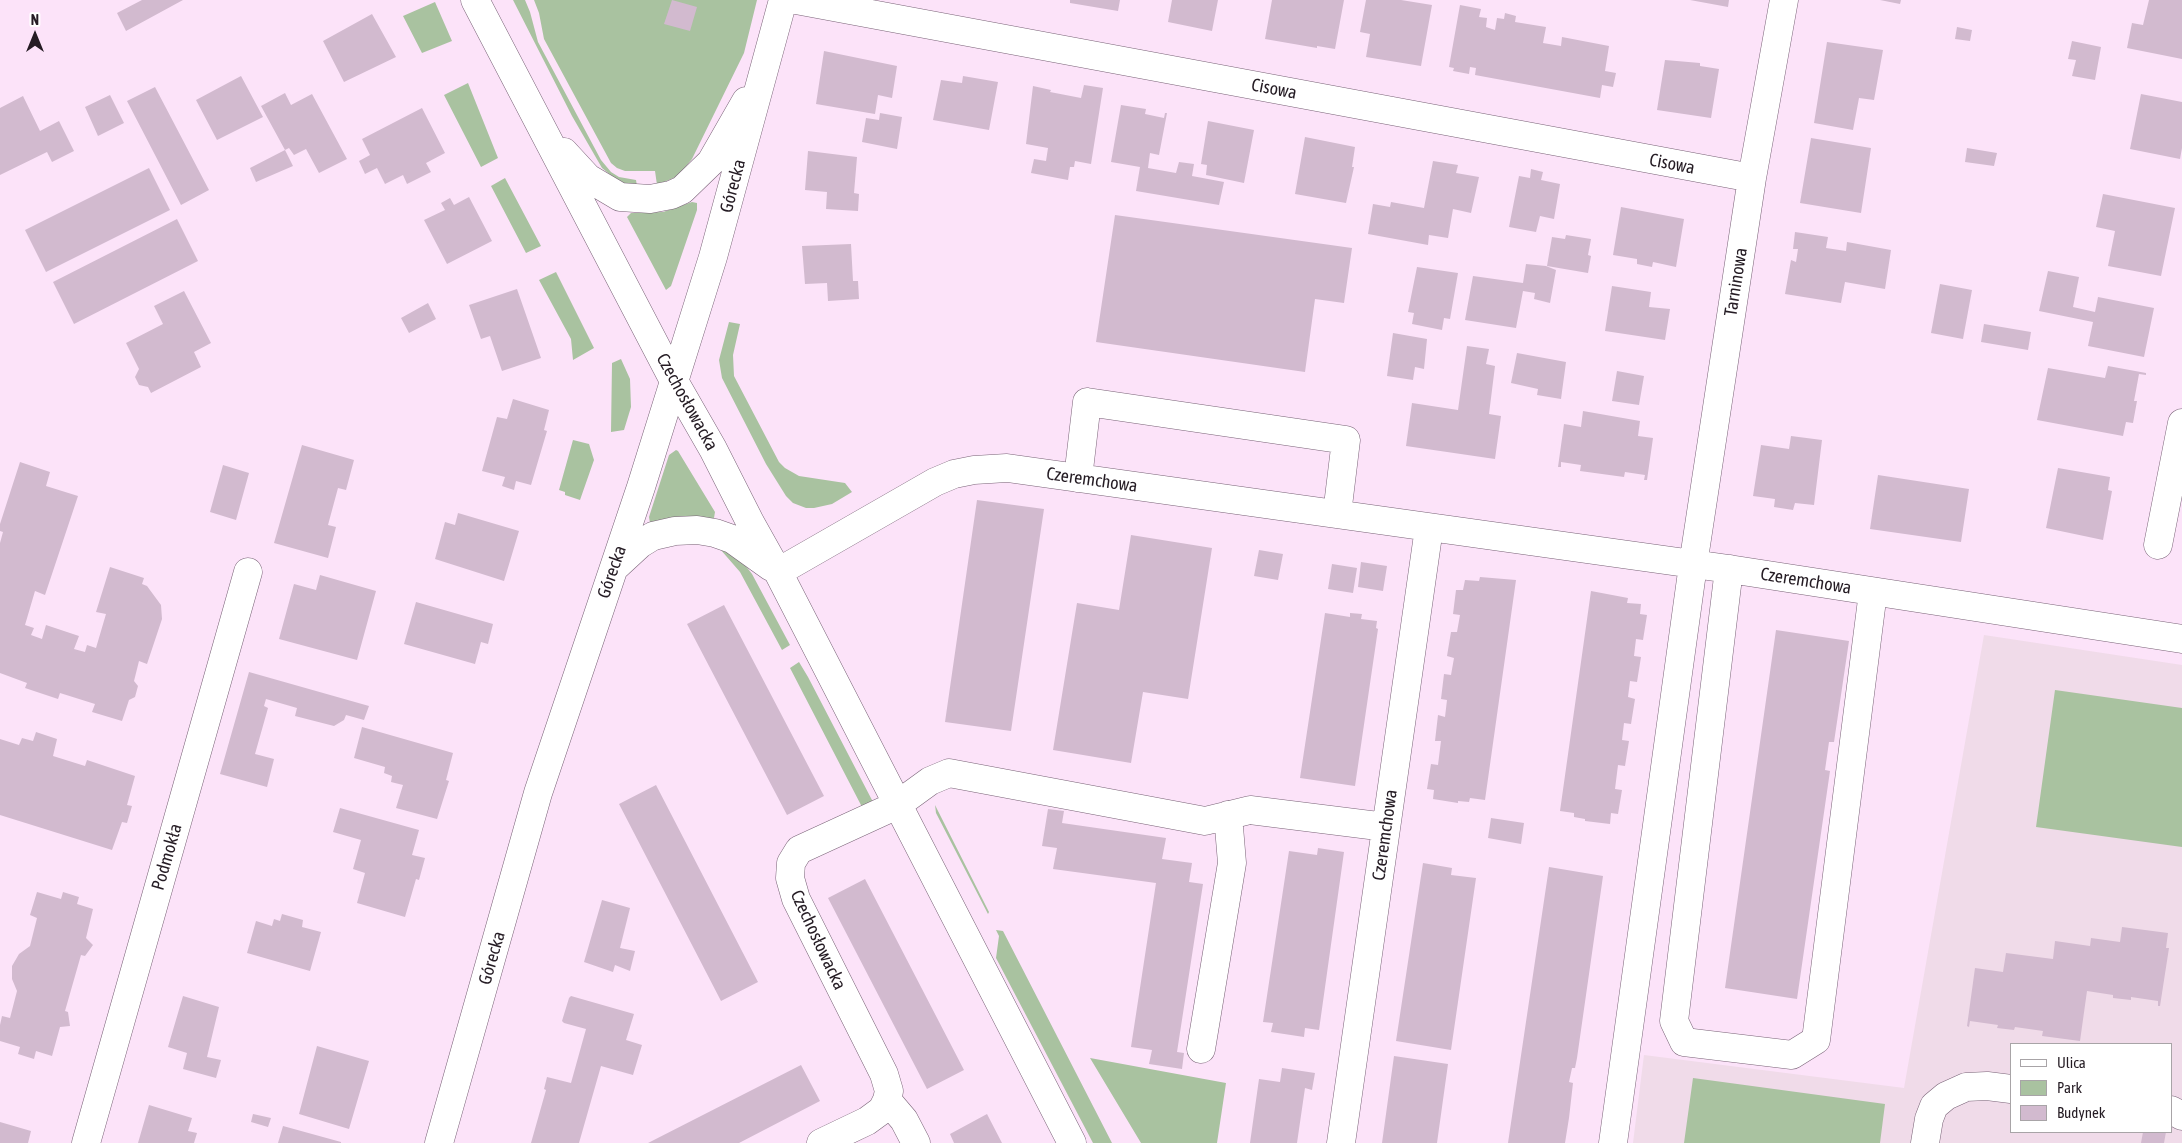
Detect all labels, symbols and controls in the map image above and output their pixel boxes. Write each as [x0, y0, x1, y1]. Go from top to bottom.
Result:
north arrow [10, 10, 60, 60]
text: N [31, 12, 39, 28]
street label: Cisowa [1249, 74, 1299, 104]
street label: Cisowa [1647, 149, 1697, 179]
street label: Górecka [716, 157, 750, 215]
street label: Tarninowa [1720, 246, 1752, 318]
street label: Czechosłowacka [652, 350, 722, 454]
street label: Czeremchowa [1045, 463, 1139, 497]
street label: Górecka [593, 543, 631, 601]
street label: Czeremchowa [1759, 563, 1853, 599]
street label: Czeremchowa [1368, 788, 1402, 882]
street label: Podmokła [147, 821, 187, 893]
street label: Czechosłowacka [786, 887, 850, 993]
street label: Górecka [474, 929, 510, 987]
legend [2010, 1043, 2172, 1133]
text: Ulica [2057, 1054, 2086, 1071]
text: Park [2057, 1079, 2082, 1096]
text: Budynek [2057, 1104, 2105, 1121]

